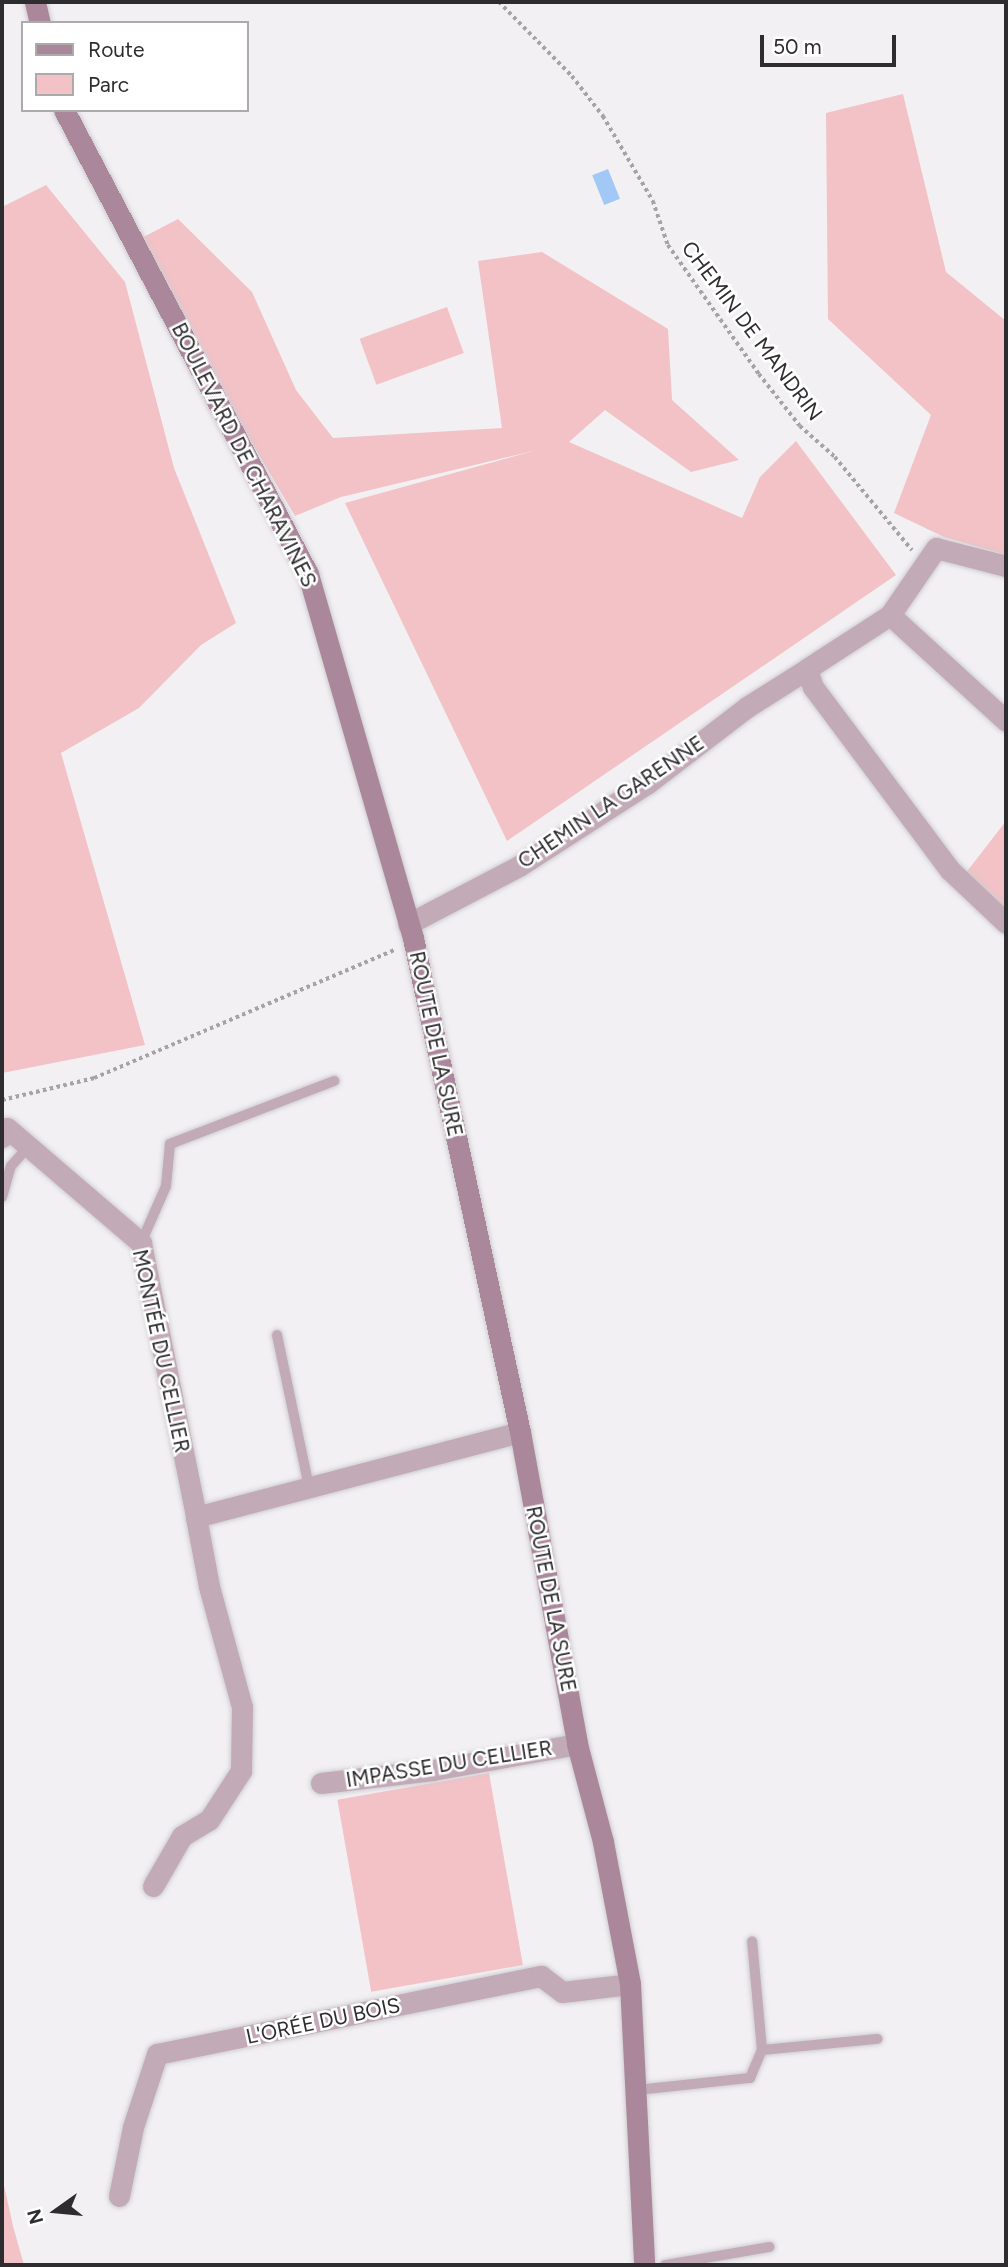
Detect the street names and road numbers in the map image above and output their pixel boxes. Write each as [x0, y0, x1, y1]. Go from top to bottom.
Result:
street label: CHEMIN DE MANDRIN [676, 236, 828, 426]
street label: BOULEVARD DE CHARAVINES [166, 319, 322, 591]
street label: CHEMIN LA GARENNE [513, 730, 709, 874]
street label: ROUTE DE LA SURE [404, 949, 468, 1139]
street label: MONTÉE DU CELLIER [127, 1247, 195, 1455]
street label: ROUTE DE LA SURE [521, 1504, 581, 1694]
street label: IMPASSE DU CELLIER [344, 1735, 554, 1793]
street label: L'ORÉE DU BOIS [244, 1992, 402, 2050]

